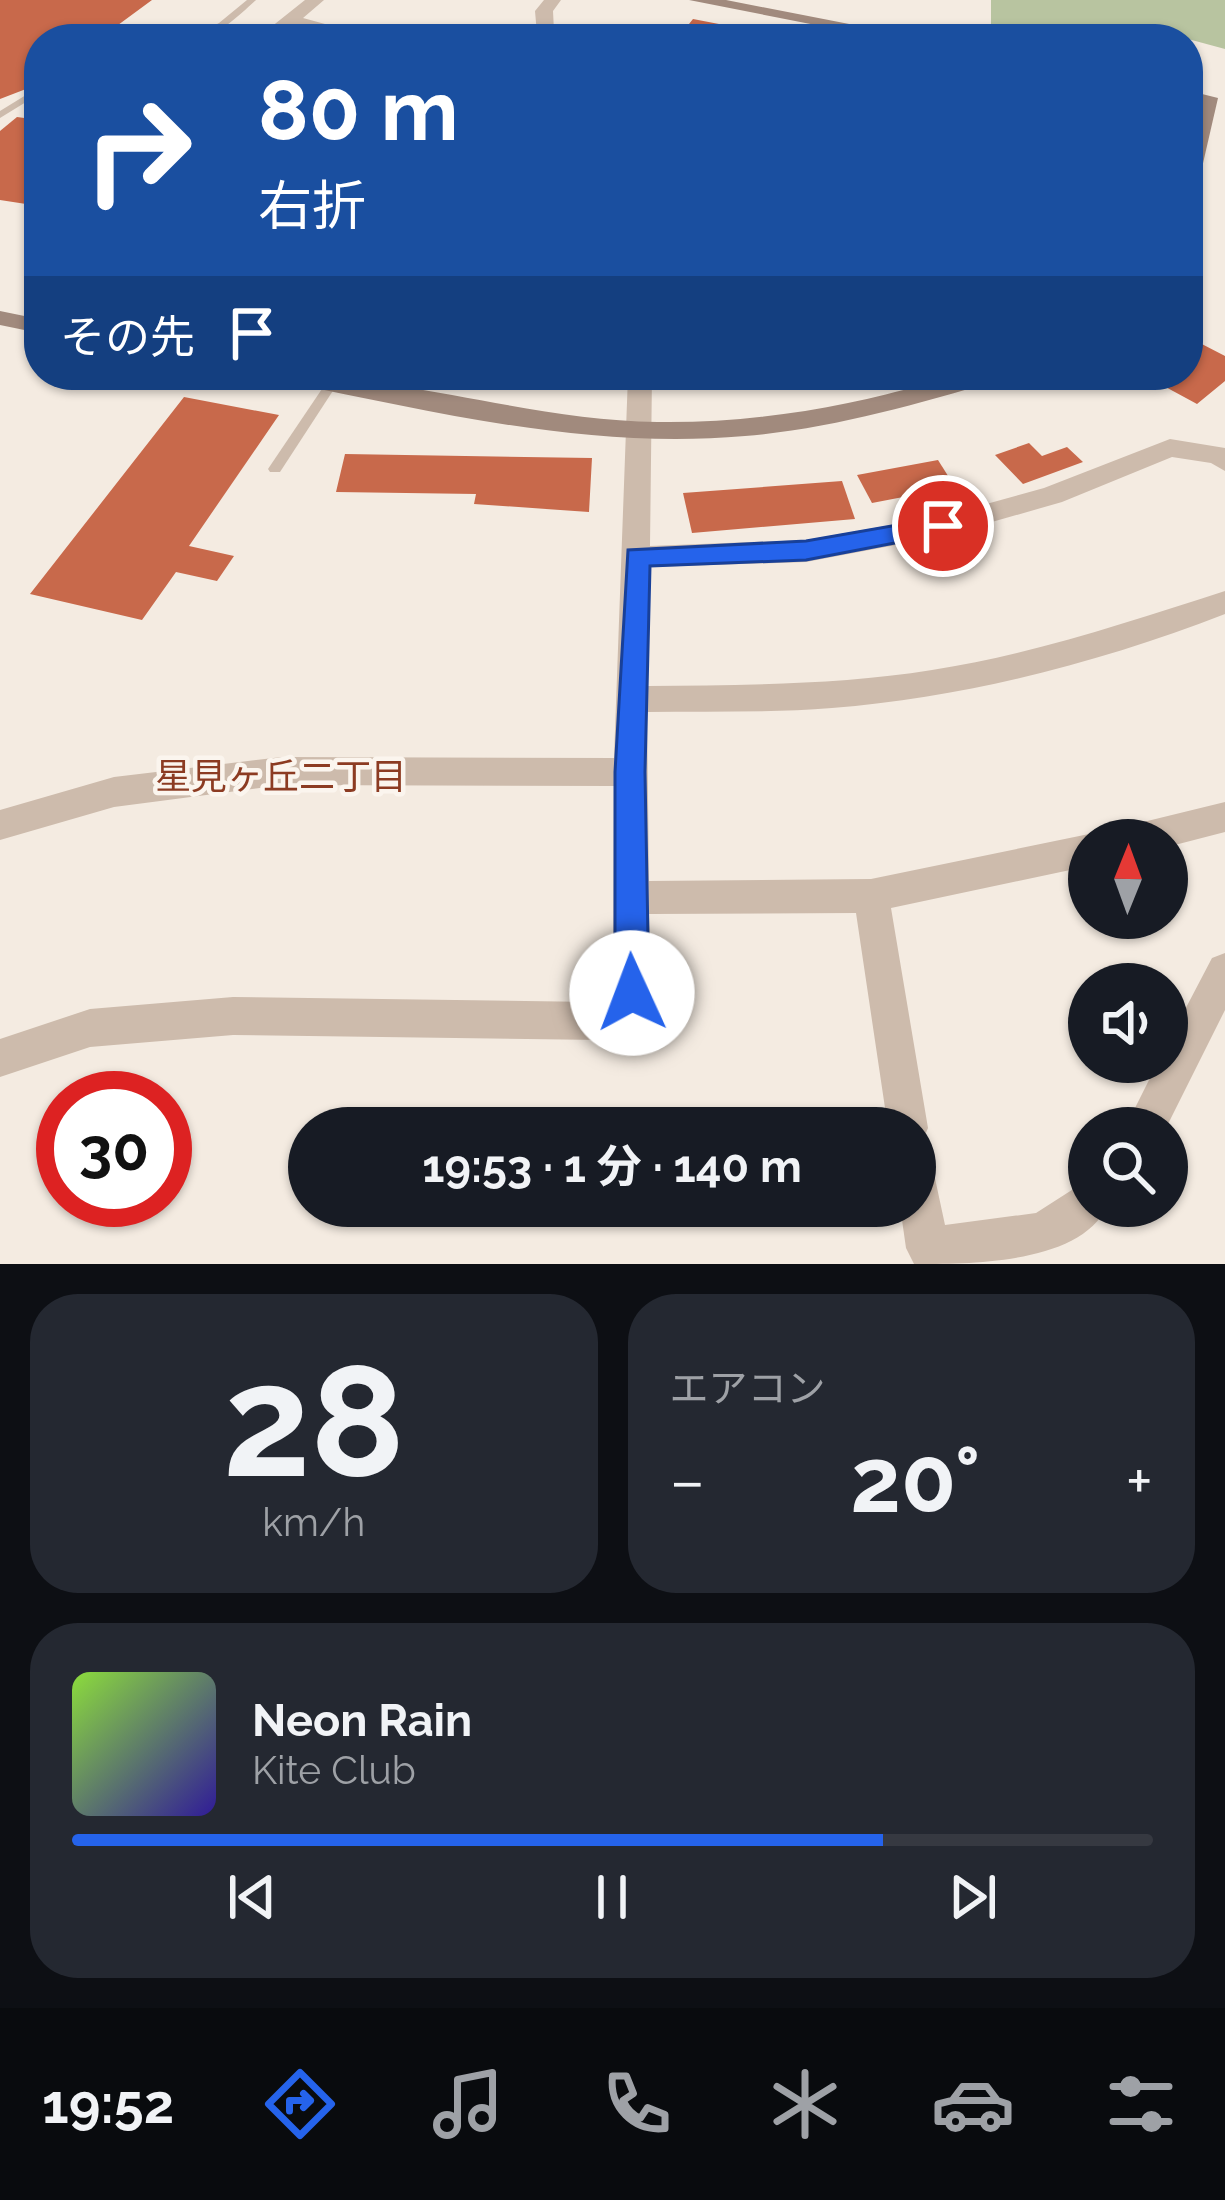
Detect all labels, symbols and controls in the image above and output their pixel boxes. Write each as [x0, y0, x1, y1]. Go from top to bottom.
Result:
text: 80 m [258, 61, 459, 160]
icon: right [60, 72, 216, 228]
text: 右折 [258, 174, 366, 238]
icon: arrive [219, 300, 285, 366]
text: その先 [60, 311, 195, 364]
pin [892, 475, 994, 577]
icon: arrive [910, 493, 976, 559]
district label: 星見ヶ丘二丁目 [155, 755, 407, 797]
north arrow [1068, 819, 1188, 939]
map controls [1068, 819, 1188, 1227]
position arrow [569, 930, 695, 1056]
button: sound [1068, 963, 1188, 1083]
speed limit sign: 30 [36, 1071, 192, 1227]
button: search [1068, 1107, 1188, 1227]
text: 19:53 · 1 分 · 140 m [422, 1140, 802, 1193]
text: 28 [223, 1329, 405, 1513]
text: エアコン [670, 1365, 826, 1411]
text: 20° [850, 1427, 981, 1533]
text: − [670, 1442, 705, 1519]
text: + [1126, 1442, 1153, 1519]
text: km/h [262, 1499, 365, 1545]
text: Neon Rain [252, 1694, 472, 1747]
text: Kite Club [252, 1747, 416, 1793]
icon: previous [219, 1864, 285, 1930]
icon: pause [579, 1864, 645, 1930]
icon: next [940, 1864, 1006, 1930]
icon: directions [258, 2062, 342, 2146]
icon: music [426, 2062, 510, 2146]
icon: phone [595, 2062, 679, 2146]
icon: climate [763, 2062, 847, 2146]
icon: car [931, 2062, 1015, 2146]
icon: filters [1099, 2062, 1183, 2146]
text: 19:52 [42, 2072, 174, 2136]

